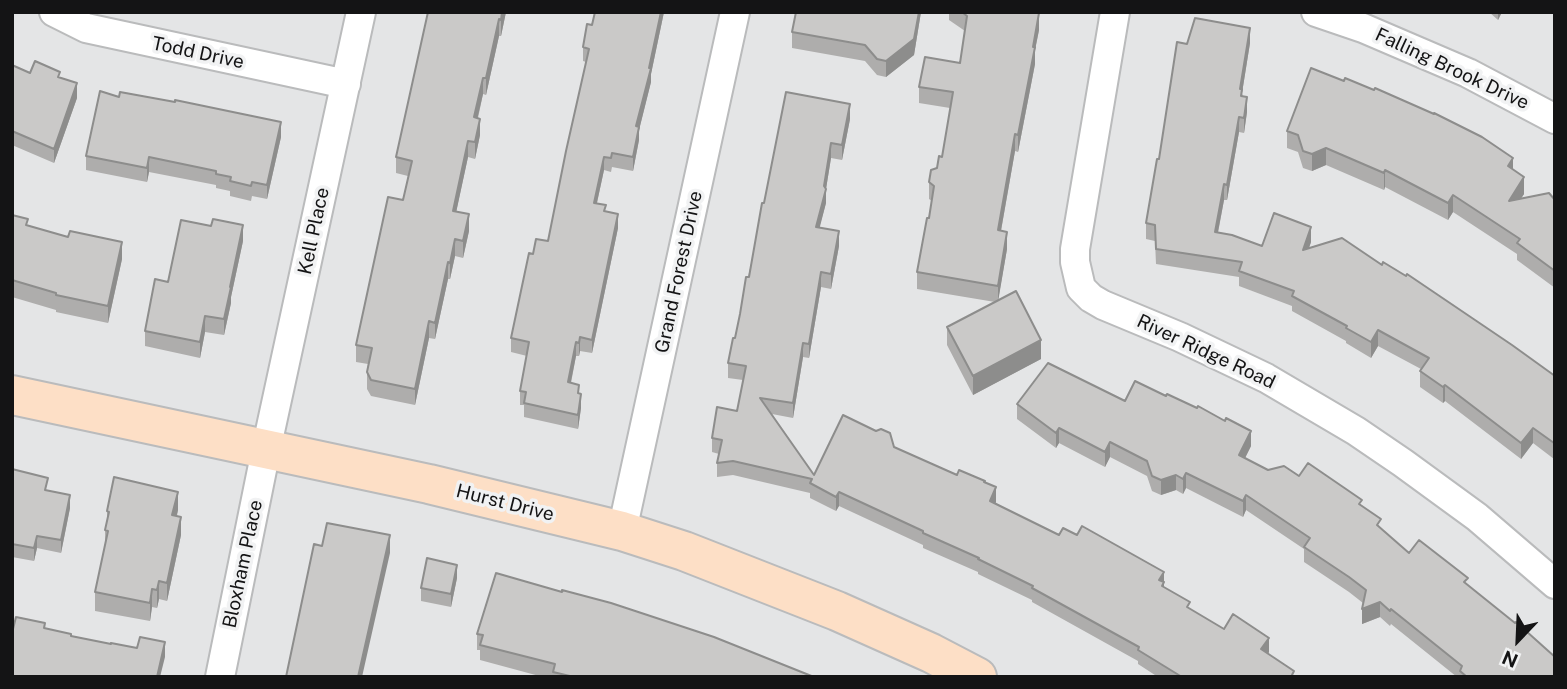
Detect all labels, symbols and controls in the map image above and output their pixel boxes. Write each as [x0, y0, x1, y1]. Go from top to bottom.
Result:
street label: Falling Brook Drive [1371, 23, 1533, 115]
street label: Todd Drive [150, 32, 246, 74]
street label: Kell Place [294, 185, 334, 277]
street label: Grand Forest Drive [651, 189, 707, 355]
street label: River Ridge Road [1133, 310, 1279, 394]
street label: Hurst Drive [454, 480, 556, 526]
street label: Bloxham Place [218, 498, 268, 630]
north arrow [1483, 605, 1553, 675]
text: N [1499, 646, 1521, 672]

